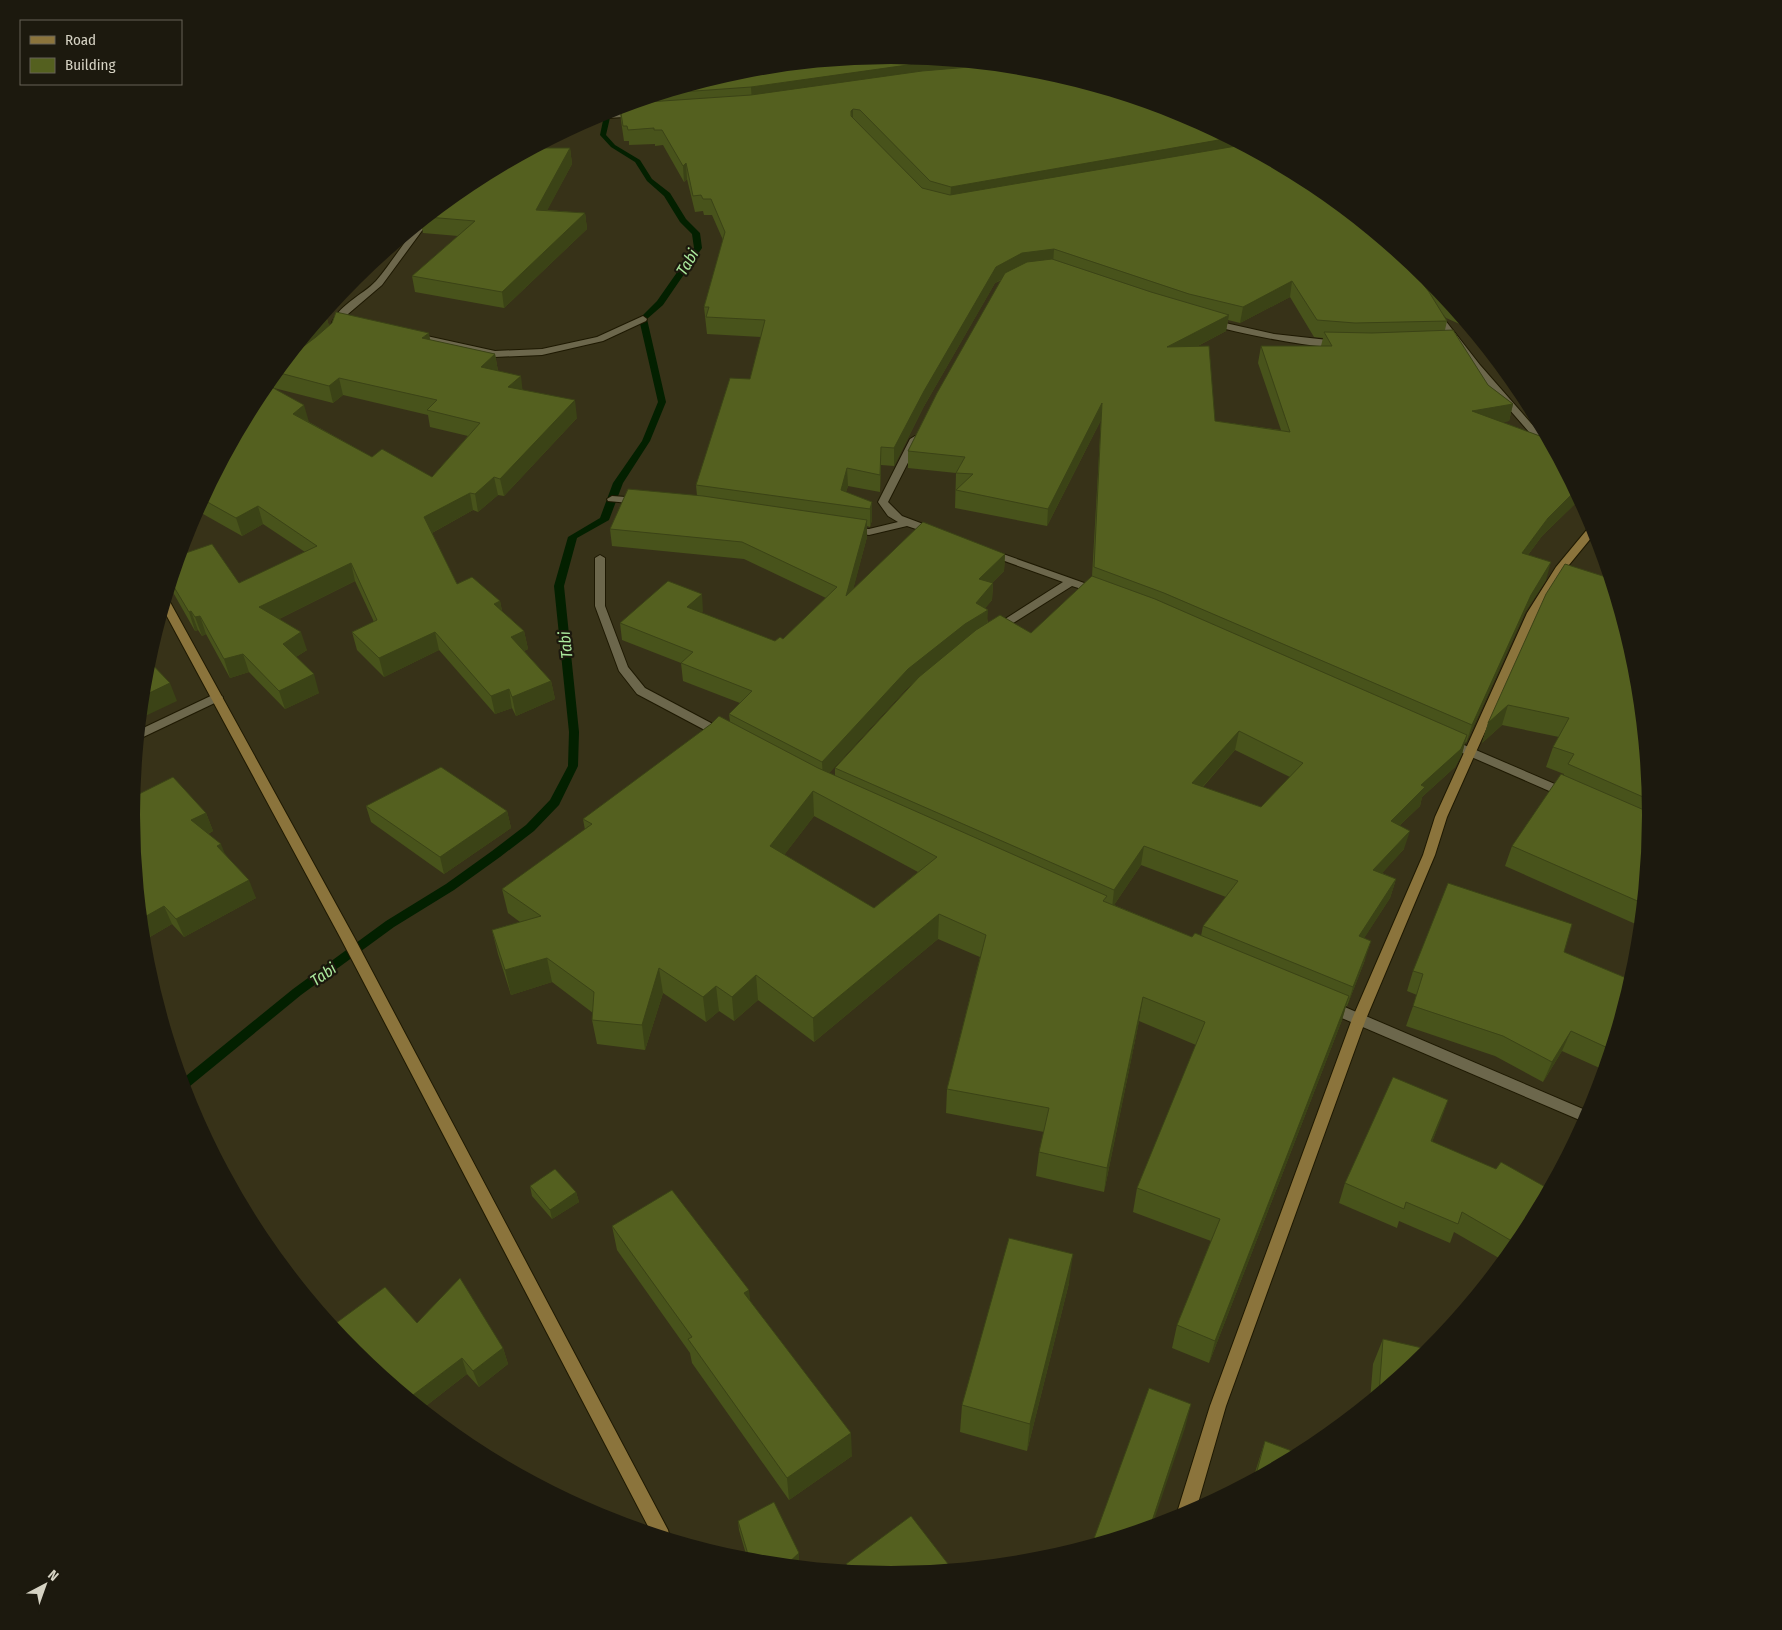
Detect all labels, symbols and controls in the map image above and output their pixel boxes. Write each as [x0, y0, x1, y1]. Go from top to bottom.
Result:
legend [20, 20, 182, 85]
text: Road [65, 31, 96, 49]
text: Building [65, 56, 116, 74]
water label: Tabi [672, 246, 703, 279]
water label: Tabi [555, 630, 576, 660]
water label: Tabi [307, 959, 340, 990]
north arrow [20, 1560, 70, 1610]
text: N [44, 1566, 62, 1585]

